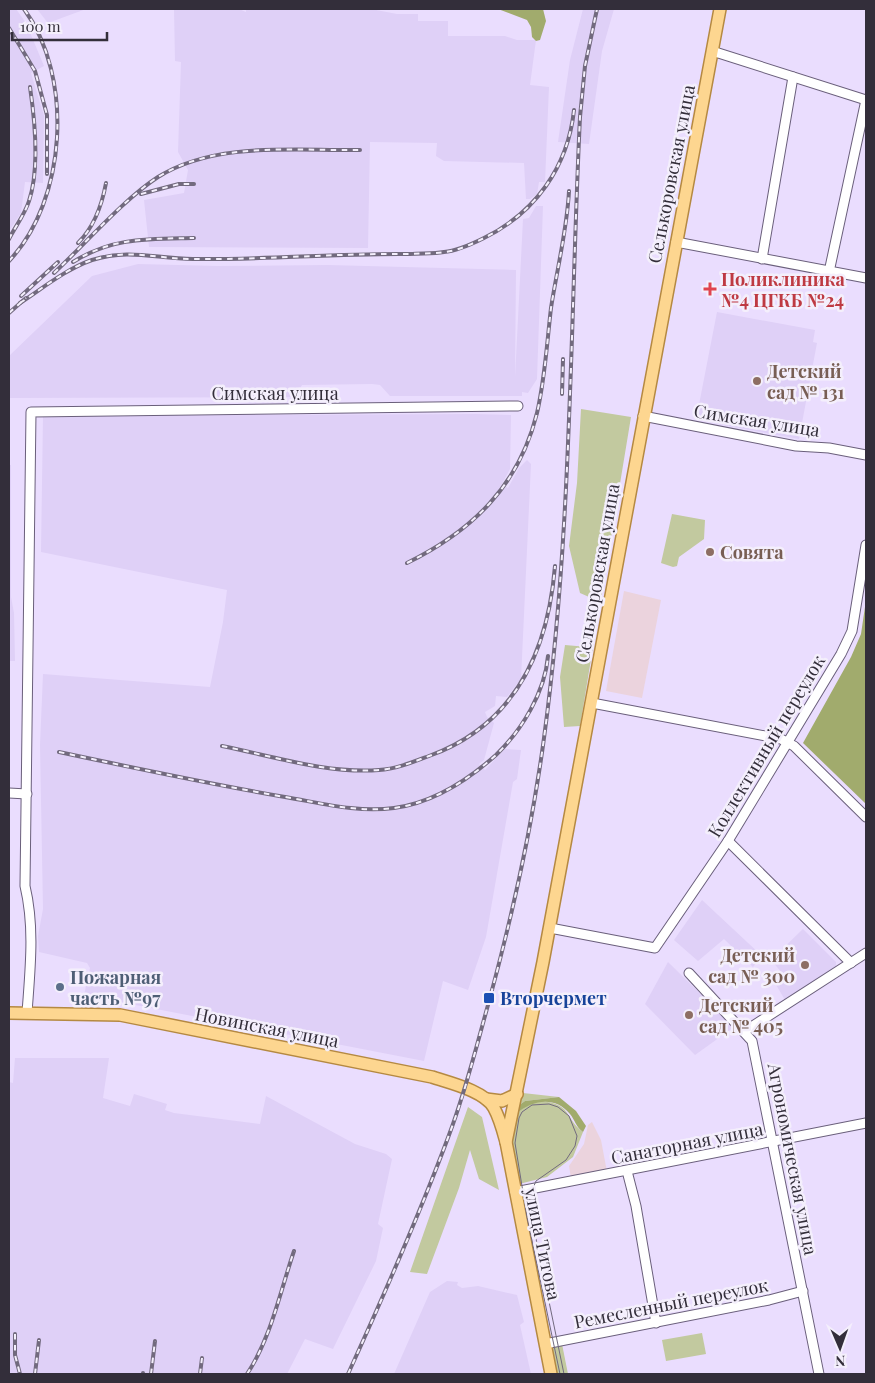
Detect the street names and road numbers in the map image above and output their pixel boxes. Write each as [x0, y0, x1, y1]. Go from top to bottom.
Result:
street label: Селькоровская улица [642, 83, 700, 265]
street label: Симская улица [211, 381, 339, 405]
street label: Симская улица [692, 398, 822, 442]
street label: Селькоровская улица [569, 482, 625, 664]
street label: Коллективный переулок [702, 650, 830, 842]
street label: Новинская улица [193, 1001, 341, 1053]
street label: Агрономическая улица [762, 1060, 823, 1257]
street label: Санаторная улица [609, 1116, 765, 1170]
street label: улица Титова [519, 1185, 567, 1302]
street label: Ремесленный переулок [572, 1272, 770, 1334]

